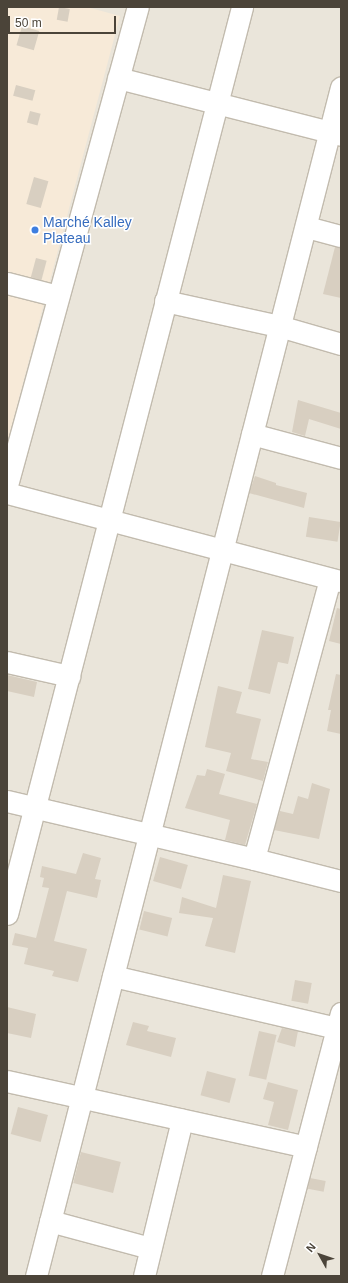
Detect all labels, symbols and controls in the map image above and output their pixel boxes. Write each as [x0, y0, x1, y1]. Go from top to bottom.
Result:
scale bar [10, 8, 118, 34]
text: 50 m [15, 16, 42, 30]
place label: Marché Kalley Plateau [43, 214, 132, 246]
marker: Marché Kalley Plateau [30, 225, 40, 235]
north arrow [300, 1235, 340, 1275]
text: N [304, 1240, 318, 1254]

